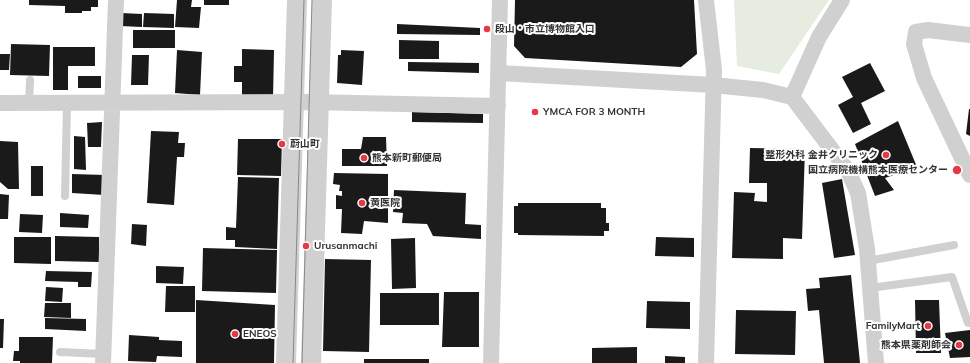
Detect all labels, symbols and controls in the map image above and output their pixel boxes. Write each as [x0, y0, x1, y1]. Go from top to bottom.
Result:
place label: 段山・市立博物館入口 [495, 23, 595, 35]
marker: 段山・市立博物館入口 [482, 24, 492, 34]
place label: YMCA FOR 3 MONTH [543, 106, 645, 118]
marker: YMCA FOR 3 MONTH [530, 107, 540, 117]
place label: 蔚山町 [290, 138, 320, 150]
marker: 蔚山町 [277, 139, 287, 149]
place label: 整形外科 金井クリニック [765, 149, 878, 161]
marker: 整形外科 金井クリニック [881, 150, 891, 160]
place label: 熊本新町郵便局 [372, 152, 442, 164]
marker: 熊本新町郵便局 [359, 153, 369, 163]
place label: 国立病院機構熊本医療センター [808, 164, 948, 176]
marker: 国立病院機構熊本医療センター [951, 164, 963, 176]
place label: 黄医院 [370, 197, 400, 209]
marker: 黄医院 [357, 198, 367, 208]
place label: Urusanmachi [314, 240, 377, 252]
marker: Urusanmachi [301, 241, 311, 251]
place label: FamilyMart [866, 320, 920, 332]
marker: FamilyMart [923, 321, 933, 331]
place label: ENEOS [243, 328, 277, 340]
marker: ENEOS [230, 329, 240, 339]
place label: 熊本県薬剤師会 [881, 339, 951, 351]
marker: 熊本県薬剤師会 [954, 340, 964, 350]

